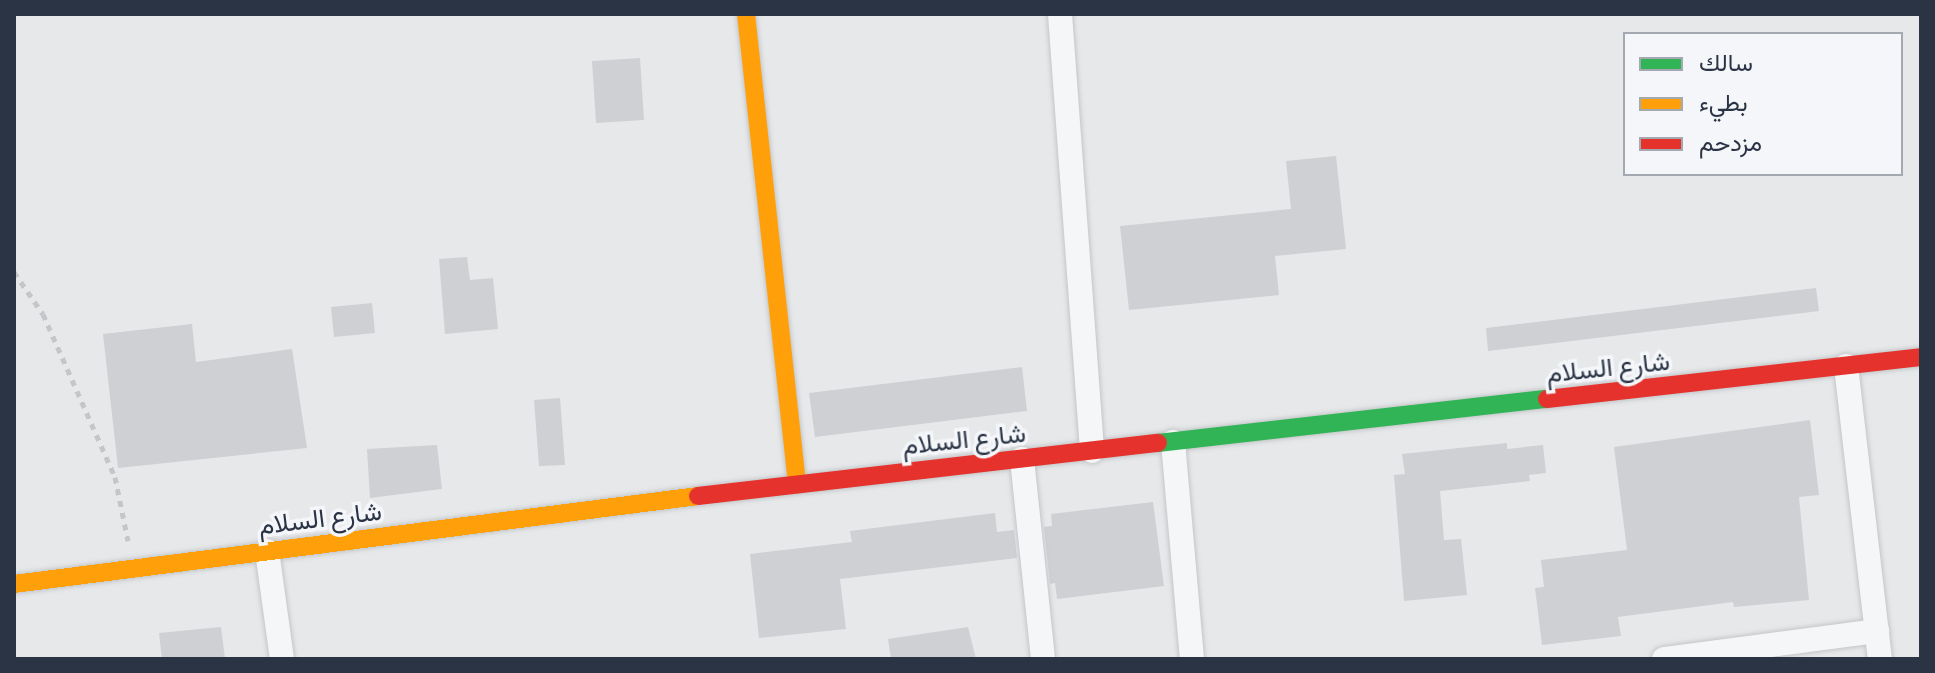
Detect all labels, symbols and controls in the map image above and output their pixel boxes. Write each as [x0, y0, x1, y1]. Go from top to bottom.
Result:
legend [1623, 32, 1903, 176]
text: سالك [1699, 45, 1753, 78]
text: بطيء [1699, 85, 1748, 118]
text: مزدحم [1699, 125, 1762, 158]
street label: شارع السلام [1545, 345, 1671, 389]
street label: شارع السلام [901, 417, 1027, 461]
street label: شارع السلام [257, 495, 383, 541]

